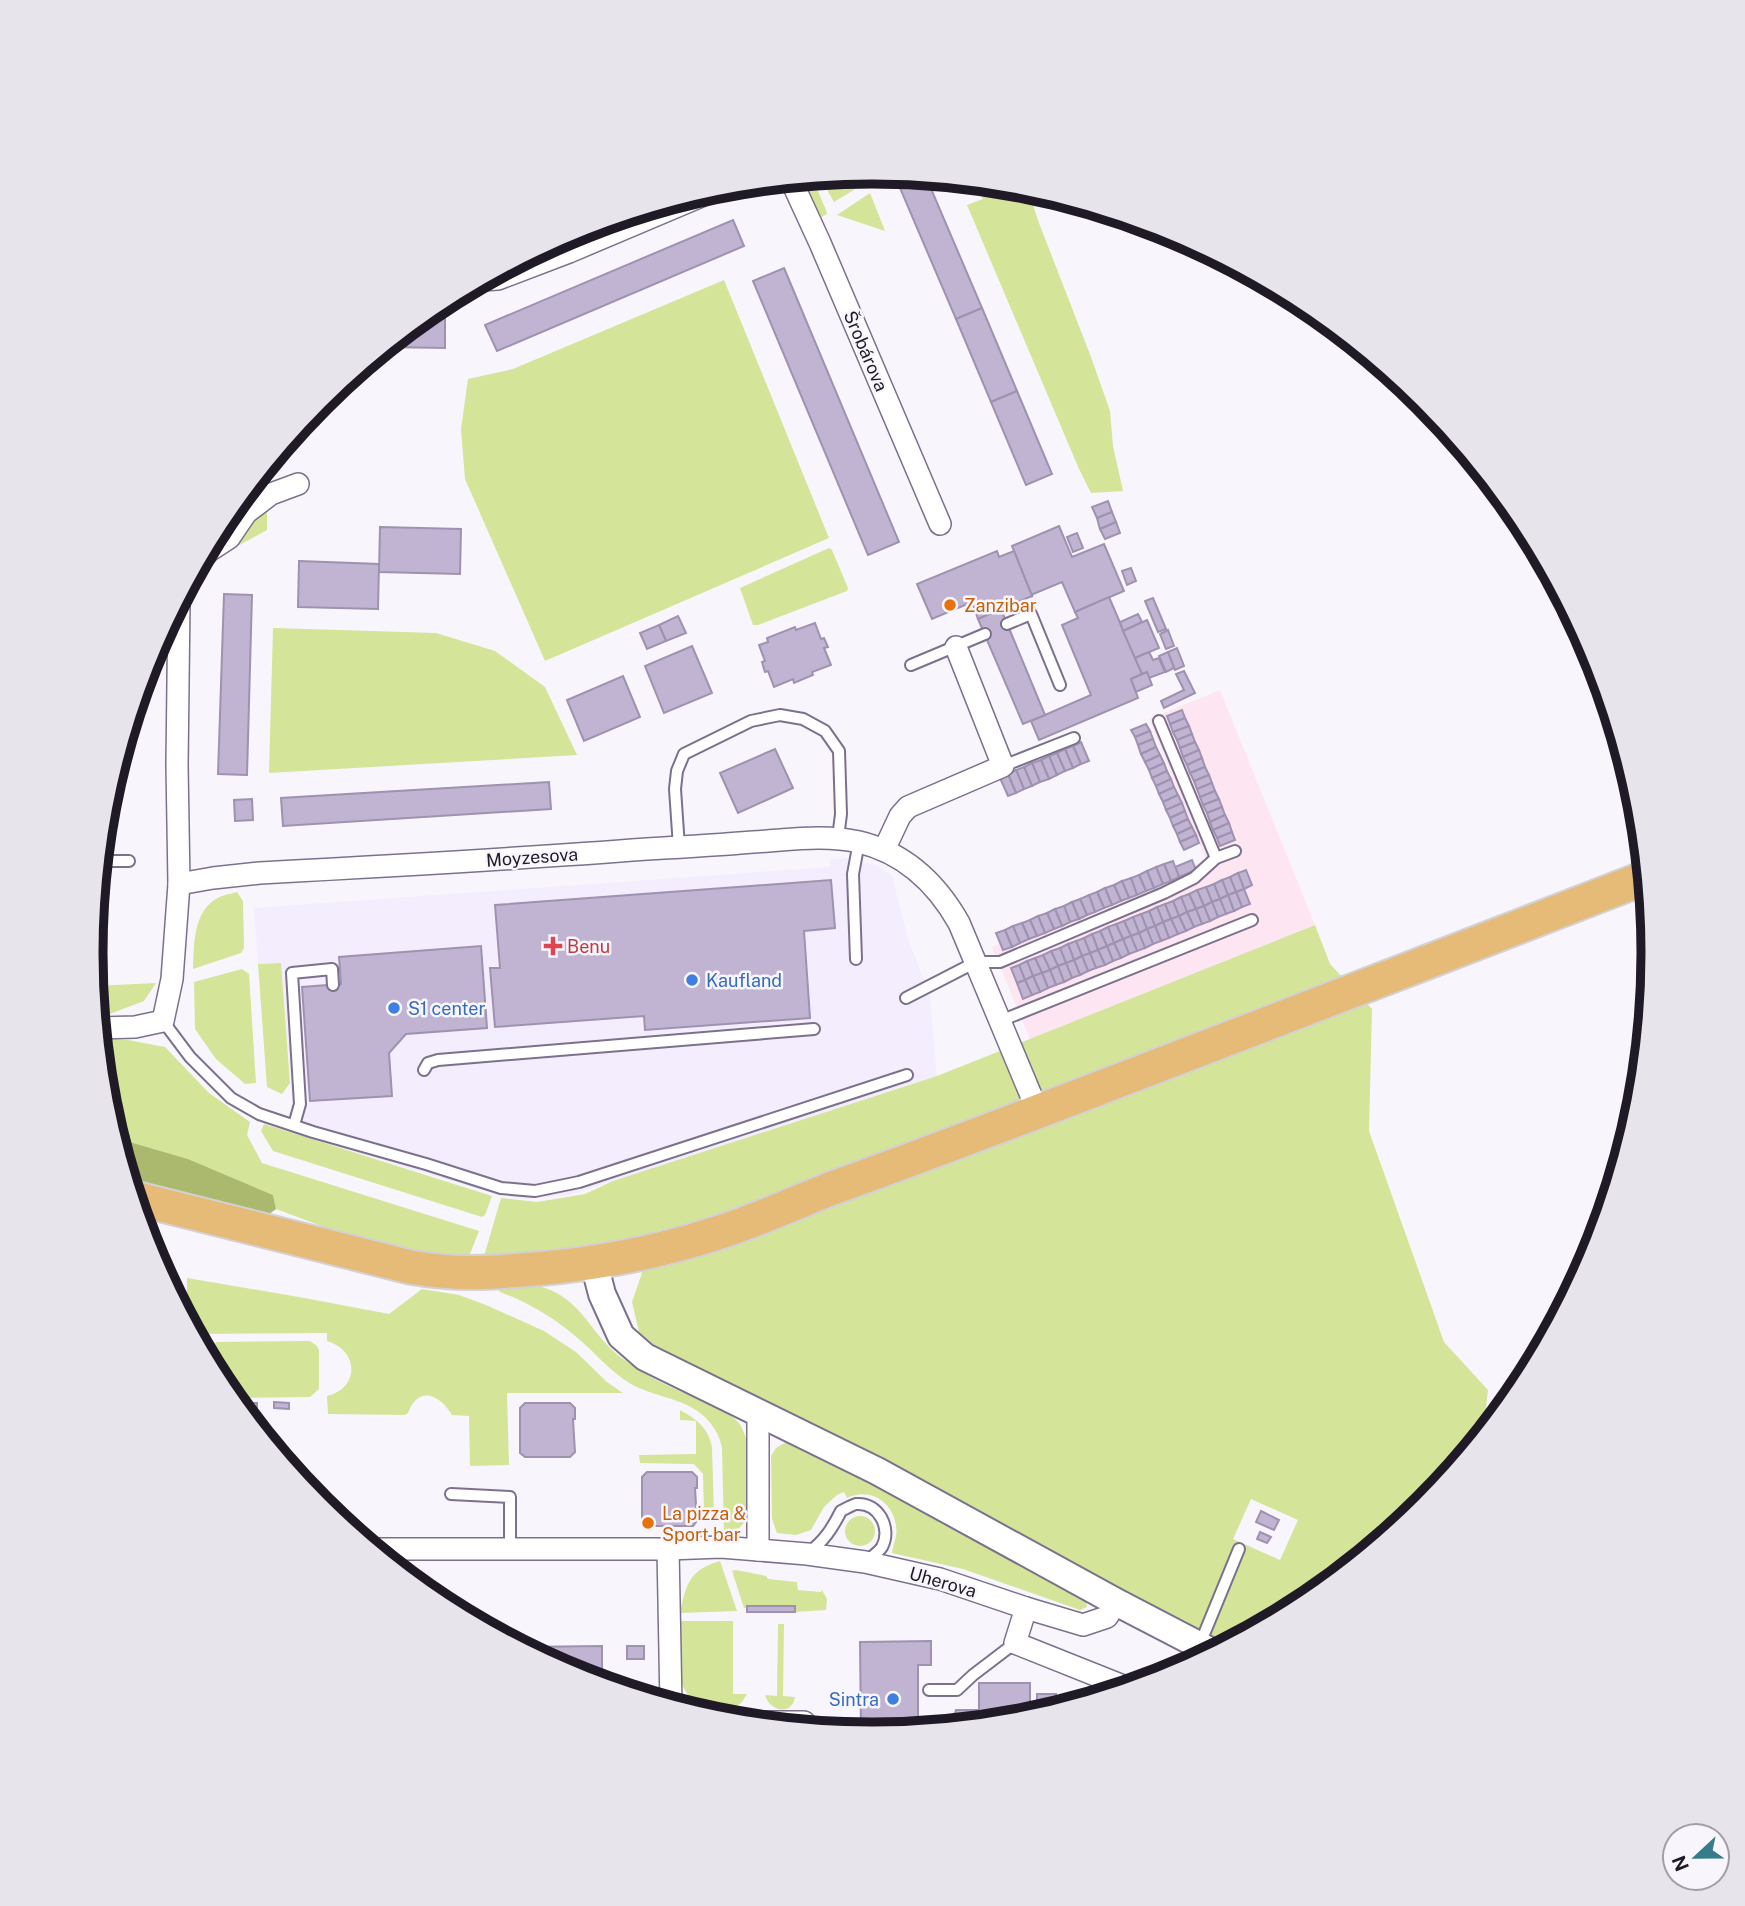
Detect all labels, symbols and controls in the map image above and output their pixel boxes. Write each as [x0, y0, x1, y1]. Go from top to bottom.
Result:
street label: Šrobárova [840, 308, 892, 394]
place label: Zanzibar [964, 595, 1037, 616]
marker: Zanzibar [942, 597, 958, 613]
street label: Moyzesova [485, 843, 579, 871]
place label: Benu [567, 936, 610, 957]
marker: Benu [545, 938, 561, 954]
place label: Kaufland [706, 970, 782, 991]
marker: Kaufland [684, 972, 700, 988]
place label: S1 center [408, 998, 485, 1019]
marker: S1 center [386, 1000, 402, 1016]
place label: La pizza & Sport bar [662, 1503, 746, 1545]
marker: La pizza & Sport bar [640, 1515, 656, 1531]
street label: Uherova [907, 1562, 979, 1602]
place label: Sintra [829, 1689, 879, 1710]
marker: Sintra [885, 1691, 901, 1707]
north arrow [1661, 1822, 1731, 1892]
text: N [1667, 1852, 1693, 1874]

